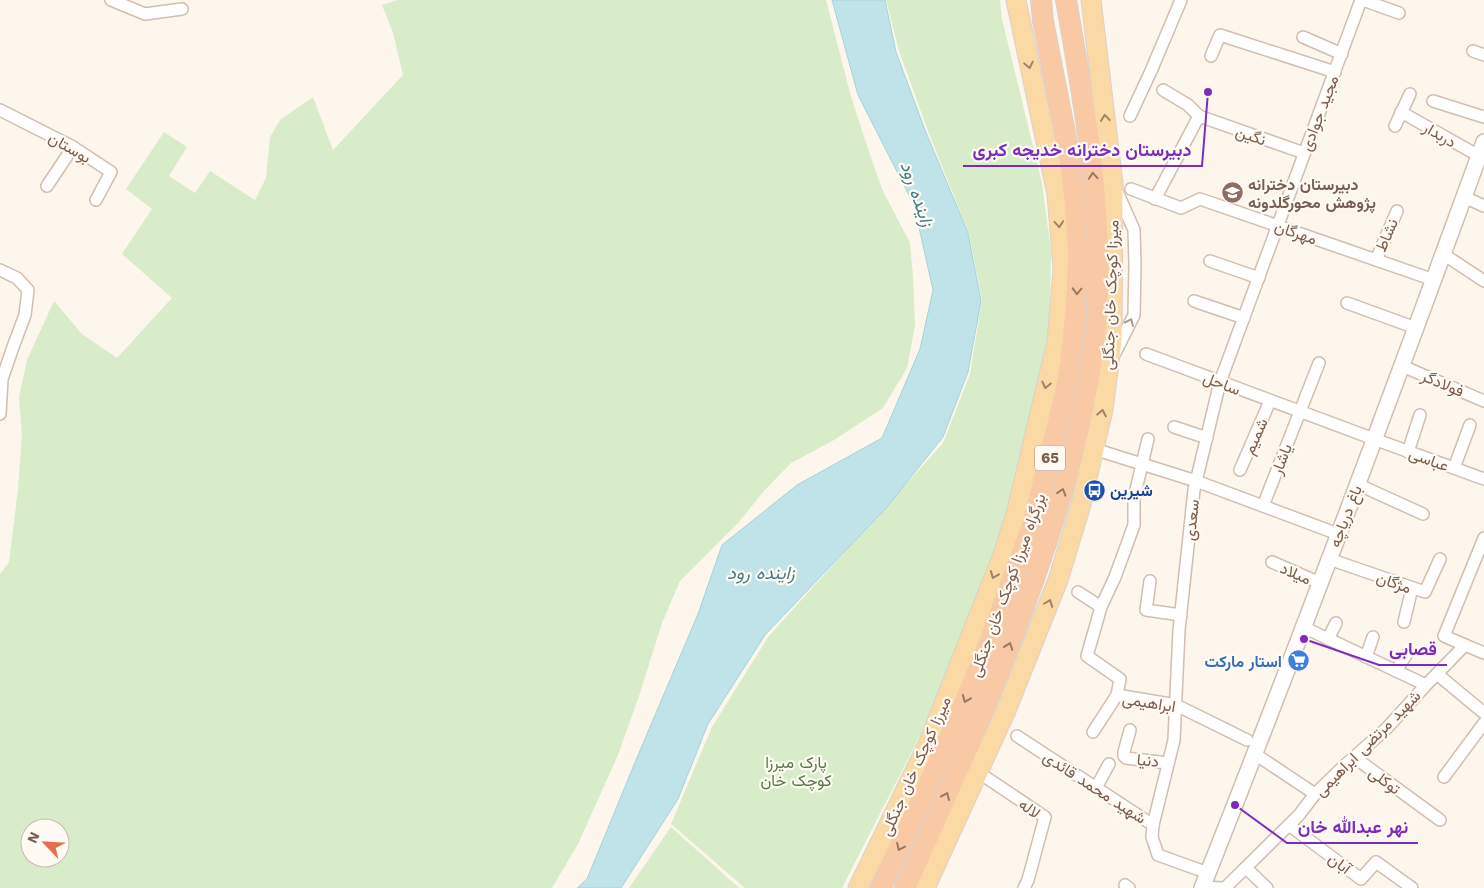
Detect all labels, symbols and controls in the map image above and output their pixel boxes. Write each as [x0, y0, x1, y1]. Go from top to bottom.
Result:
one-way arrow [1024, 60, 1034, 69]
street label: مجید جوادی [1296, 73, 1344, 154]
one-way arrow [1101, 114, 1111, 122]
street label: دربدار [1418, 117, 1460, 152]
street label: نگین [1233, 122, 1268, 150]
street label: بوستان [45, 128, 94, 168]
callout: دبیرستان دخترانه خدیجه کبری [963, 133, 1202, 166]
text: دبیرستان دخترانه خدیجه کبری [973, 139, 1191, 161]
water label: زاینده رود [896, 159, 939, 230]
one-way arrow [1087, 172, 1098, 180]
place label: دبیرستان دخترانه پژوهش محورگلدونه [1248, 175, 1376, 214]
school or university icon: دبیرستان دخترانه پژوهش محورگلدونه [1220, 181, 1244, 205]
street label: مهرگان [1272, 216, 1319, 249]
street label: نشاط [1371, 216, 1402, 255]
street label: میرزا کوچک خان جنگلی [1098, 219, 1125, 371]
one-way arrow [1054, 221, 1065, 229]
one-way arrow [1071, 287, 1082, 295]
one-way arrow [1124, 318, 1134, 327]
street label: فولادگر [1417, 366, 1467, 402]
street label: ساحل [1200, 368, 1243, 400]
one-way arrow [1041, 381, 1052, 390]
one-way arrow [1096, 408, 1107, 417]
street label: شمیم [1239, 415, 1273, 458]
street label: یاشار [1267, 441, 1297, 479]
street label: عباسی [1406, 444, 1451, 476]
road number: 65 [1035, 446, 1065, 470]
bus stop icon: شیرین [1082, 478, 1106, 502]
place label: شیرین [1110, 481, 1153, 501]
street label: باغ دریاچه [1325, 482, 1368, 551]
one-way arrow [1056, 488, 1066, 497]
street label: بزرگراه میرزا کوچک خان جنگلی [965, 491, 1051, 680]
street label: سعدی [1180, 498, 1204, 542]
street label: میلاد [1277, 558, 1314, 589]
water label: زاینده رود [727, 562, 795, 584]
street label: مژگان [1374, 568, 1414, 598]
one-way arrow [990, 571, 1000, 579]
one-way arrow [1042, 599, 1053, 608]
callout: قصابی [1379, 632, 1447, 665]
text: قصابی [1389, 638, 1437, 660]
one-way arrow [1003, 642, 1013, 651]
supermarket icon: استار مارکت [1286, 649, 1310, 673]
place label: استار مارکت [1205, 652, 1282, 672]
street label: شهید مرتضی ابراهیمی [1310, 686, 1425, 801]
street label: ابراهیمی [1121, 689, 1177, 717]
street label: میرزا کوچک خان جنگلی [876, 693, 957, 840]
one-way arrow [962, 694, 972, 703]
street label: شهید محمد قائدی [1039, 747, 1150, 829]
street label: دنیا [1136, 750, 1160, 771]
park label: پارک میرزا کوچک خان [760, 753, 832, 792]
street label: توکلی [1365, 763, 1404, 799]
one-way arrow [940, 792, 951, 801]
street label: لاله [1015, 794, 1044, 823]
callout: نهر عبدالله خان [1287, 810, 1418, 843]
text: نهر عبدالله خان [1298, 816, 1408, 838]
north arrow [20, 818, 70, 868]
text: N [24, 829, 43, 846]
one-way arrow [895, 842, 906, 851]
street label: آبان [1325, 849, 1356, 879]

